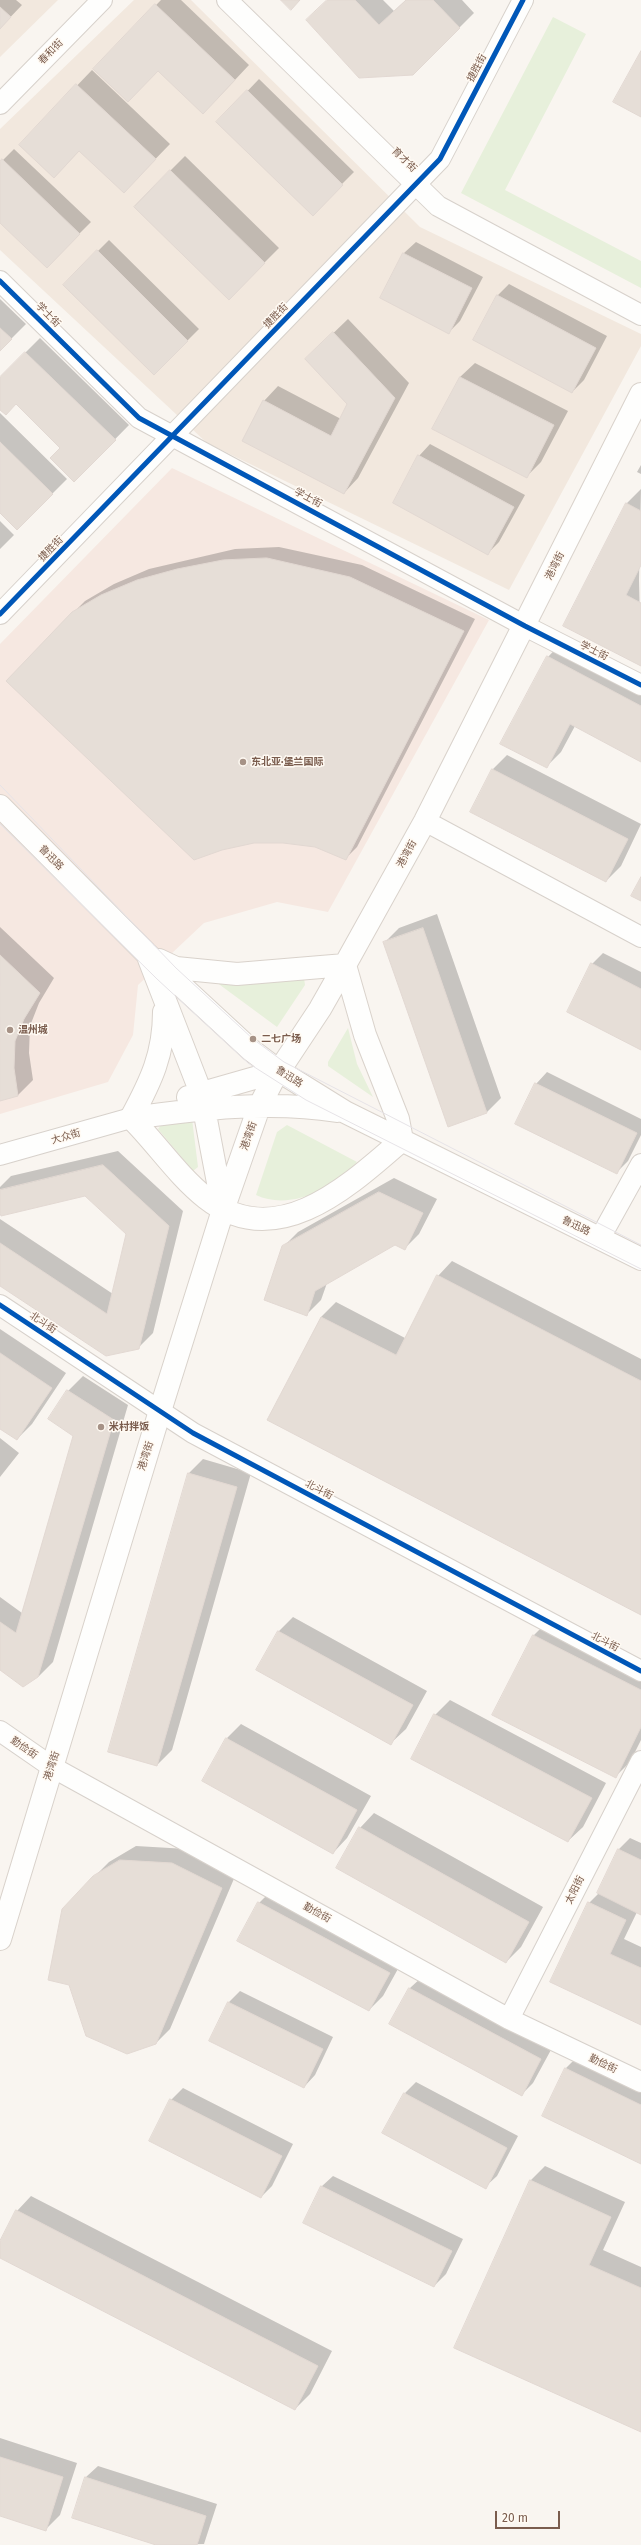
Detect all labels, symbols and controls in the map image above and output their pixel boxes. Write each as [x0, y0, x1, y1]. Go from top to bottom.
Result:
street label: 春和街 [36, 37, 66, 67]
street label: 捷胜街 [465, 52, 489, 84]
street label: 育才街 [389, 145, 419, 175]
street label: 学士街 [33, 300, 63, 330]
street label: 捷胜街 [261, 301, 291, 331]
street label: 学士街 [292, 486, 324, 510]
street label: 捷胜街 [36, 534, 66, 564]
street label: 港湾街 [543, 550, 567, 582]
street label: 学士街 [578, 639, 610, 663]
place label: 东北亚·堡兰国际 [251, 756, 323, 768]
marker: 东北亚·堡兰国际 [238, 757, 248, 767]
street label: 港湾街 [394, 838, 420, 870]
street label: 鲁迅路 [36, 843, 66, 873]
place label: 温州城 [18, 1024, 48, 1036]
marker: 温州城 [5, 1025, 15, 1035]
place label: 二七广场 [261, 1033, 301, 1045]
marker: 二七广场 [248, 1034, 258, 1044]
street label: 鲁迅路 [273, 1064, 305, 1090]
street label: 港湾街 [238, 1120, 260, 1152]
street label: 大众街 [50, 1127, 82, 1147]
street label: 鲁迅路 [560, 1214, 592, 1238]
street label: 北斗街 [27, 1310, 59, 1336]
place label: 米村拌饭 [109, 1421, 149, 1433]
marker: 米村拌饭 [96, 1422, 106, 1432]
street label: 港湾街 [136, 1440, 156, 1472]
street label: 北斗街 [303, 1478, 335, 1502]
street label: 北斗街 [589, 1630, 621, 1654]
street label: 勤俭街 [8, 1734, 40, 1762]
street label: 港湾街 [42, 1750, 62, 1782]
street label: 太阳街 [563, 1874, 587, 1906]
street label: 勤俭街 [301, 1900, 333, 1926]
street label: 勤俭街 [587, 2052, 619, 2076]
scale bar [497, 2503, 562, 2529]
text: 20 m [502, 2511, 528, 2525]

